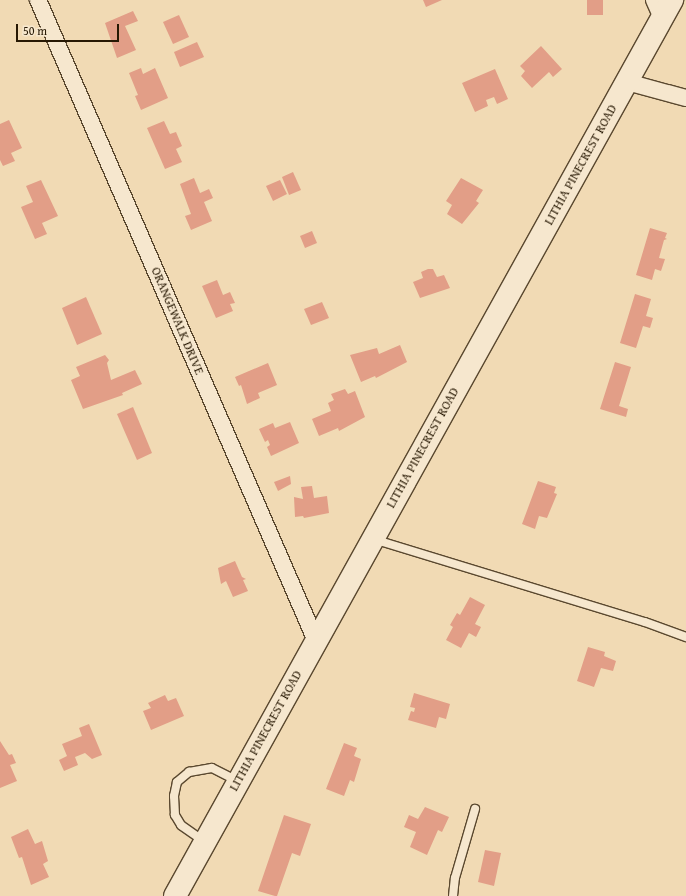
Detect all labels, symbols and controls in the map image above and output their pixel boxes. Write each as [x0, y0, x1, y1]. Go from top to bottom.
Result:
scale bar [18, 16, 121, 42]
text: 50 m [23, 22, 47, 39]
street label: LITHIA PINECREST ROAD [541, 102, 621, 228]
street label: ORANGEWALK DRIVE [147, 265, 207, 377]
street label: LITHIA PINECREST ROAD [383, 385, 463, 511]
street label: LITHIA PINECREST ROAD [226, 668, 306, 794]

